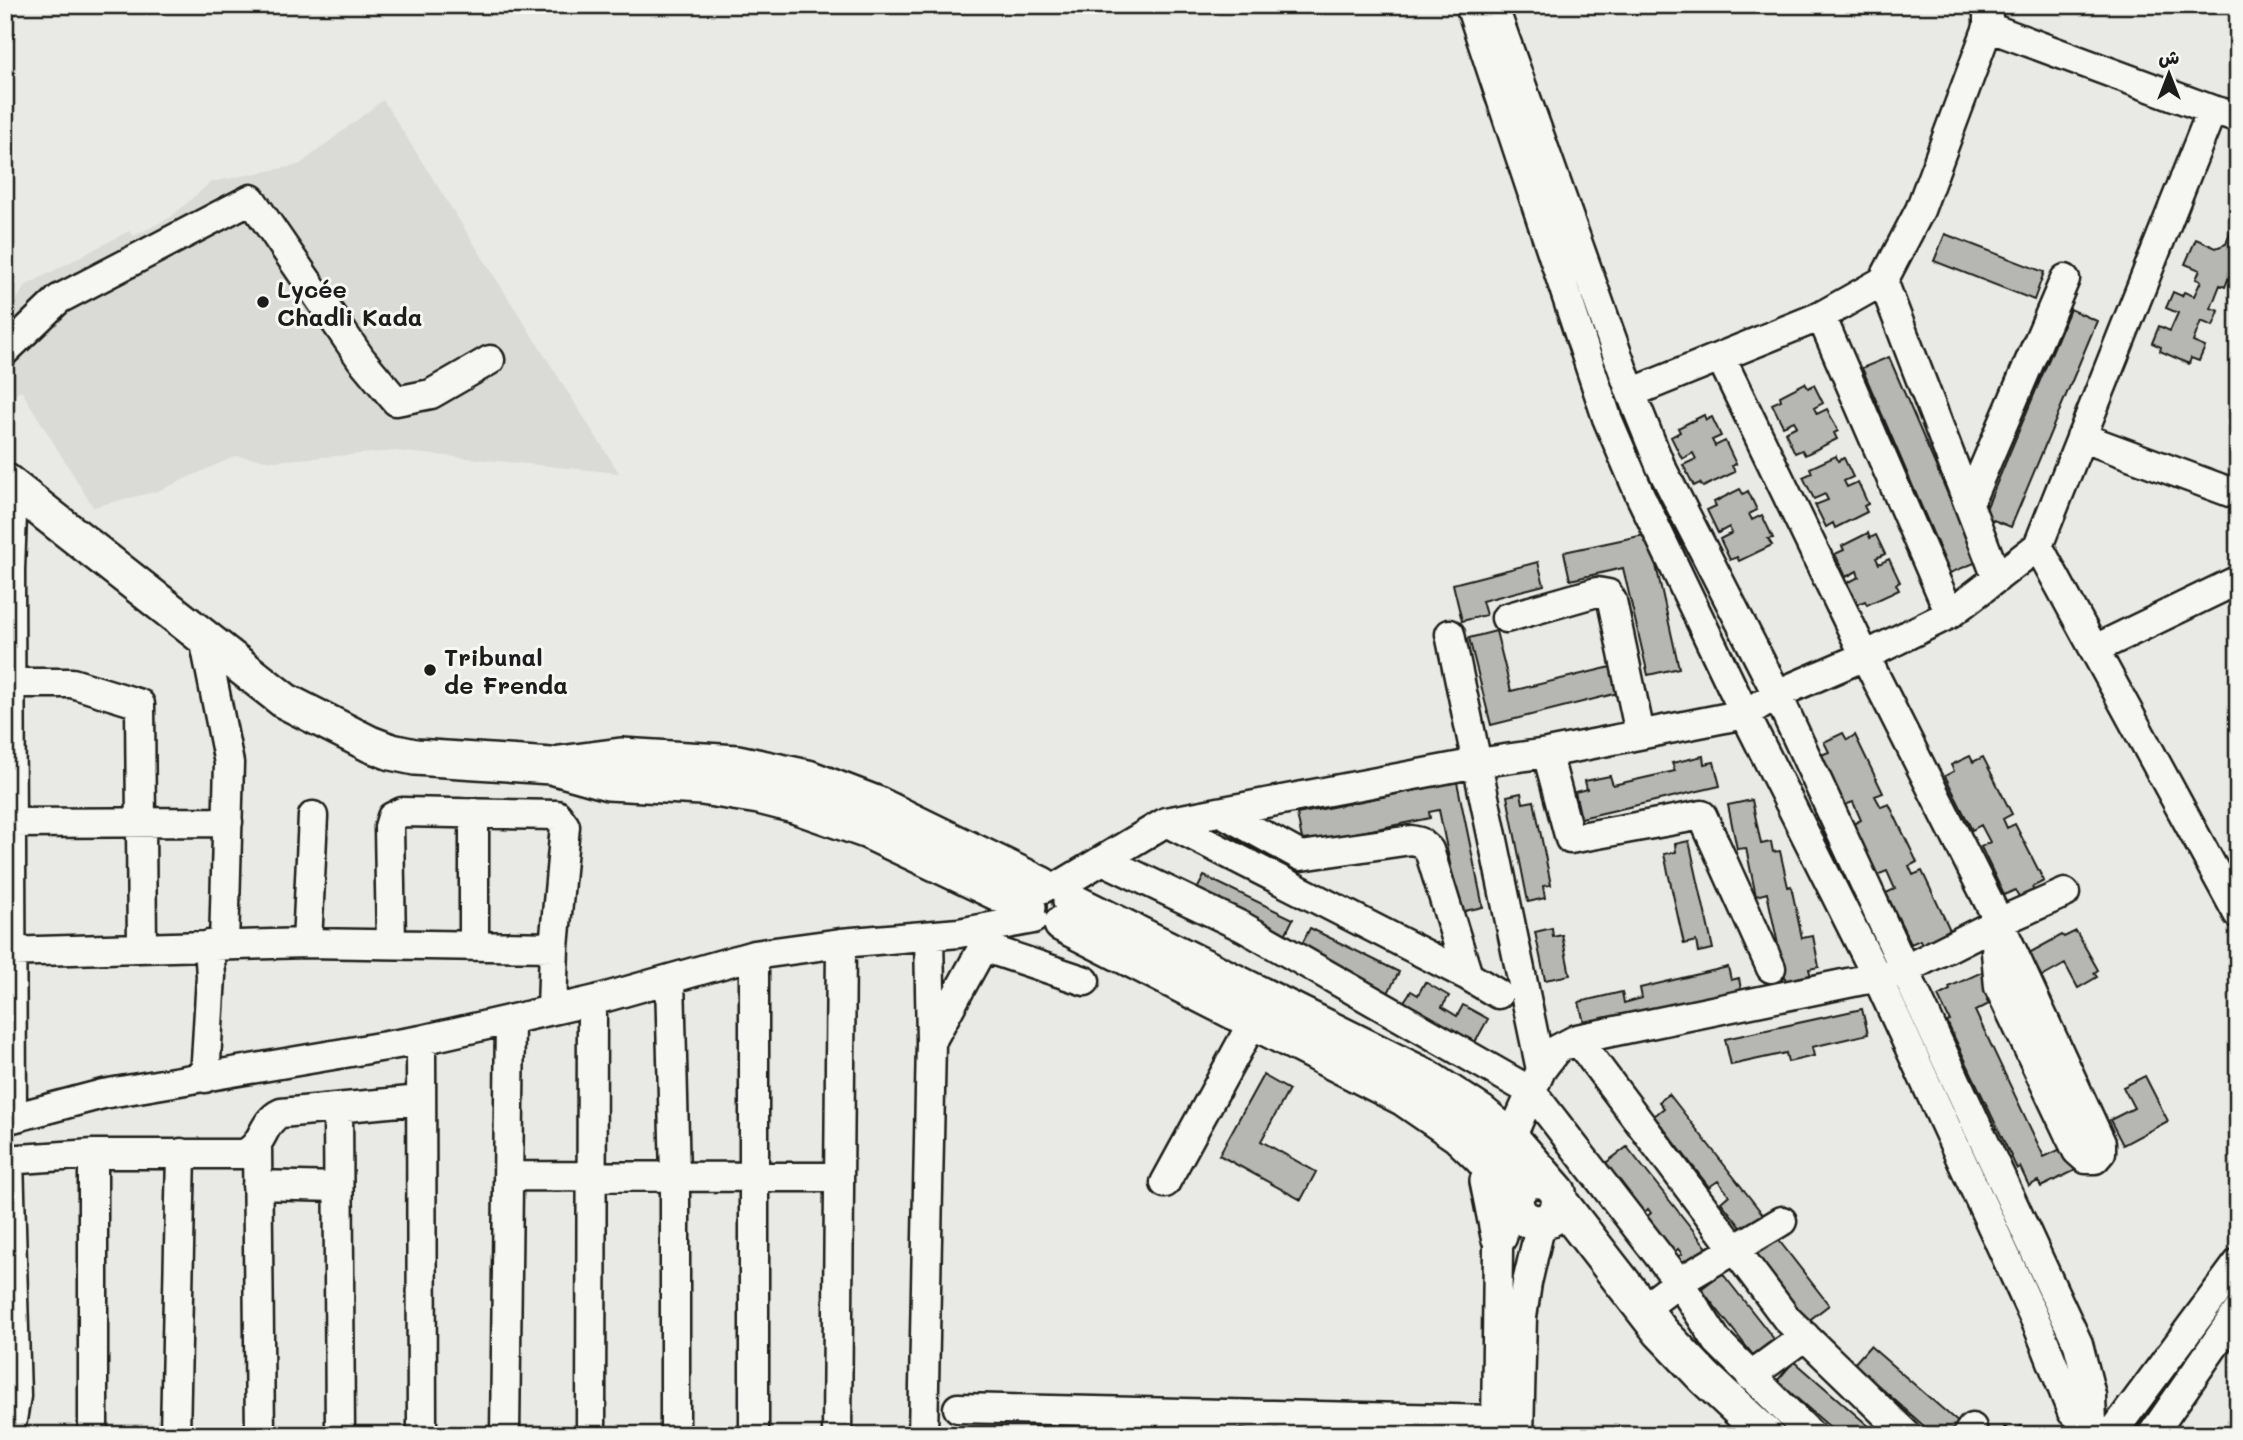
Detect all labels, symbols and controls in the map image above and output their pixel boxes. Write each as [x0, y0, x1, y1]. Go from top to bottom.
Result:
north arrow [2134, 38, 2204, 108]
text: ش [2159, 44, 2180, 69]
place label: Lycée Chadli Kada [277, 273, 422, 332]
marker: Lycée Chadli Kada [255, 294, 271, 310]
place label: Tribunal de Frenda [444, 641, 568, 700]
marker: Tribunal de Frenda [422, 662, 438, 678]

